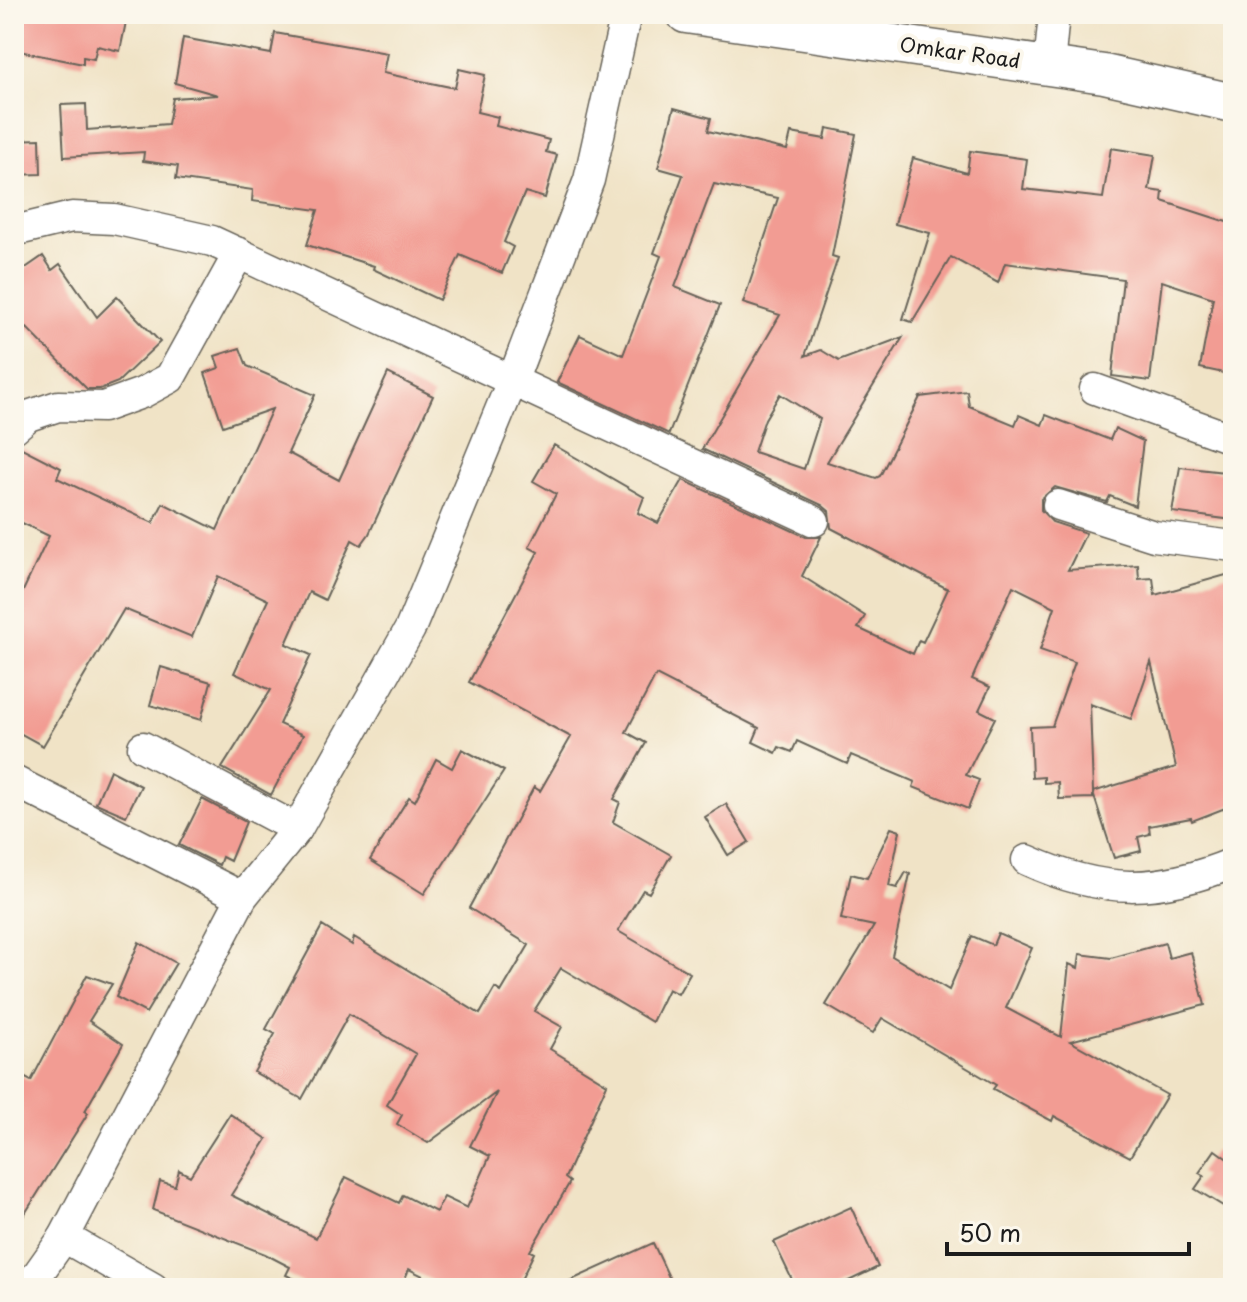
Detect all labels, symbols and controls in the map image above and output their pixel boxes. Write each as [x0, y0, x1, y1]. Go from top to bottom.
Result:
street label: Omkar Road [898, 29, 1022, 75]
scale bar [947, 1206, 1189, 1256]
text: 50 m [959, 1214, 1021, 1250]

